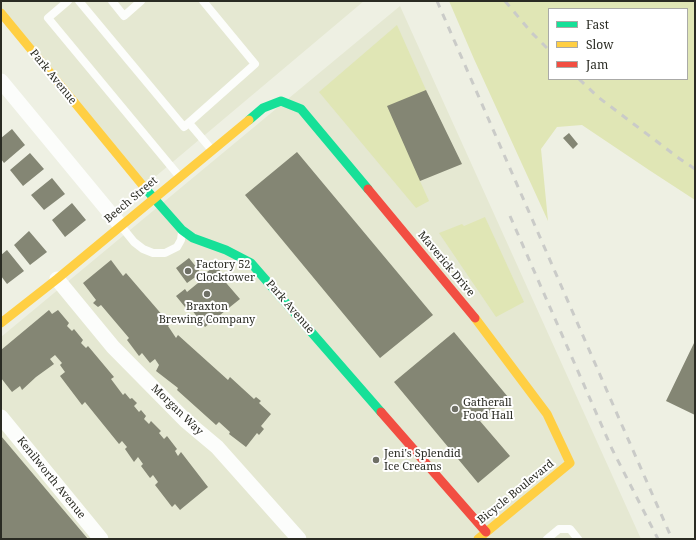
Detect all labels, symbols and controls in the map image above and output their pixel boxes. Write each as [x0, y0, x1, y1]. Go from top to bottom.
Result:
legend [548, 8, 688, 80]
text: Fast [586, 16, 609, 33]
text: Slow [586, 36, 614, 53]
street label: Park Avenue [27, 47, 79, 107]
text: Jam [586, 56, 608, 73]
street label: Beech Street [102, 174, 160, 226]
street label: Maverick Drive [415, 229, 477, 299]
place label: Factory 52 Clocktower [196, 258, 255, 284]
marker: Factory 52 Clocktower [183, 266, 193, 276]
street label: Park Avenue [263, 278, 317, 336]
marker: Braxton Brewing Company [202, 289, 212, 299]
place label: Braxton Brewing Company [159, 300, 255, 326]
street label: Morgan Way [148, 382, 206, 438]
place label: Gatherall Food Hall [463, 396, 513, 422]
marker: Gatherall Food Hall [450, 404, 460, 414]
street label: Kenilworth Avenue [14, 434, 88, 522]
place label: Jeni's Splendid Ice Creams [384, 447, 461, 473]
marker: Jeni's Splendid Ice Creams [371, 455, 381, 465]
street label: Bicycle Boulevard [475, 457, 557, 527]

